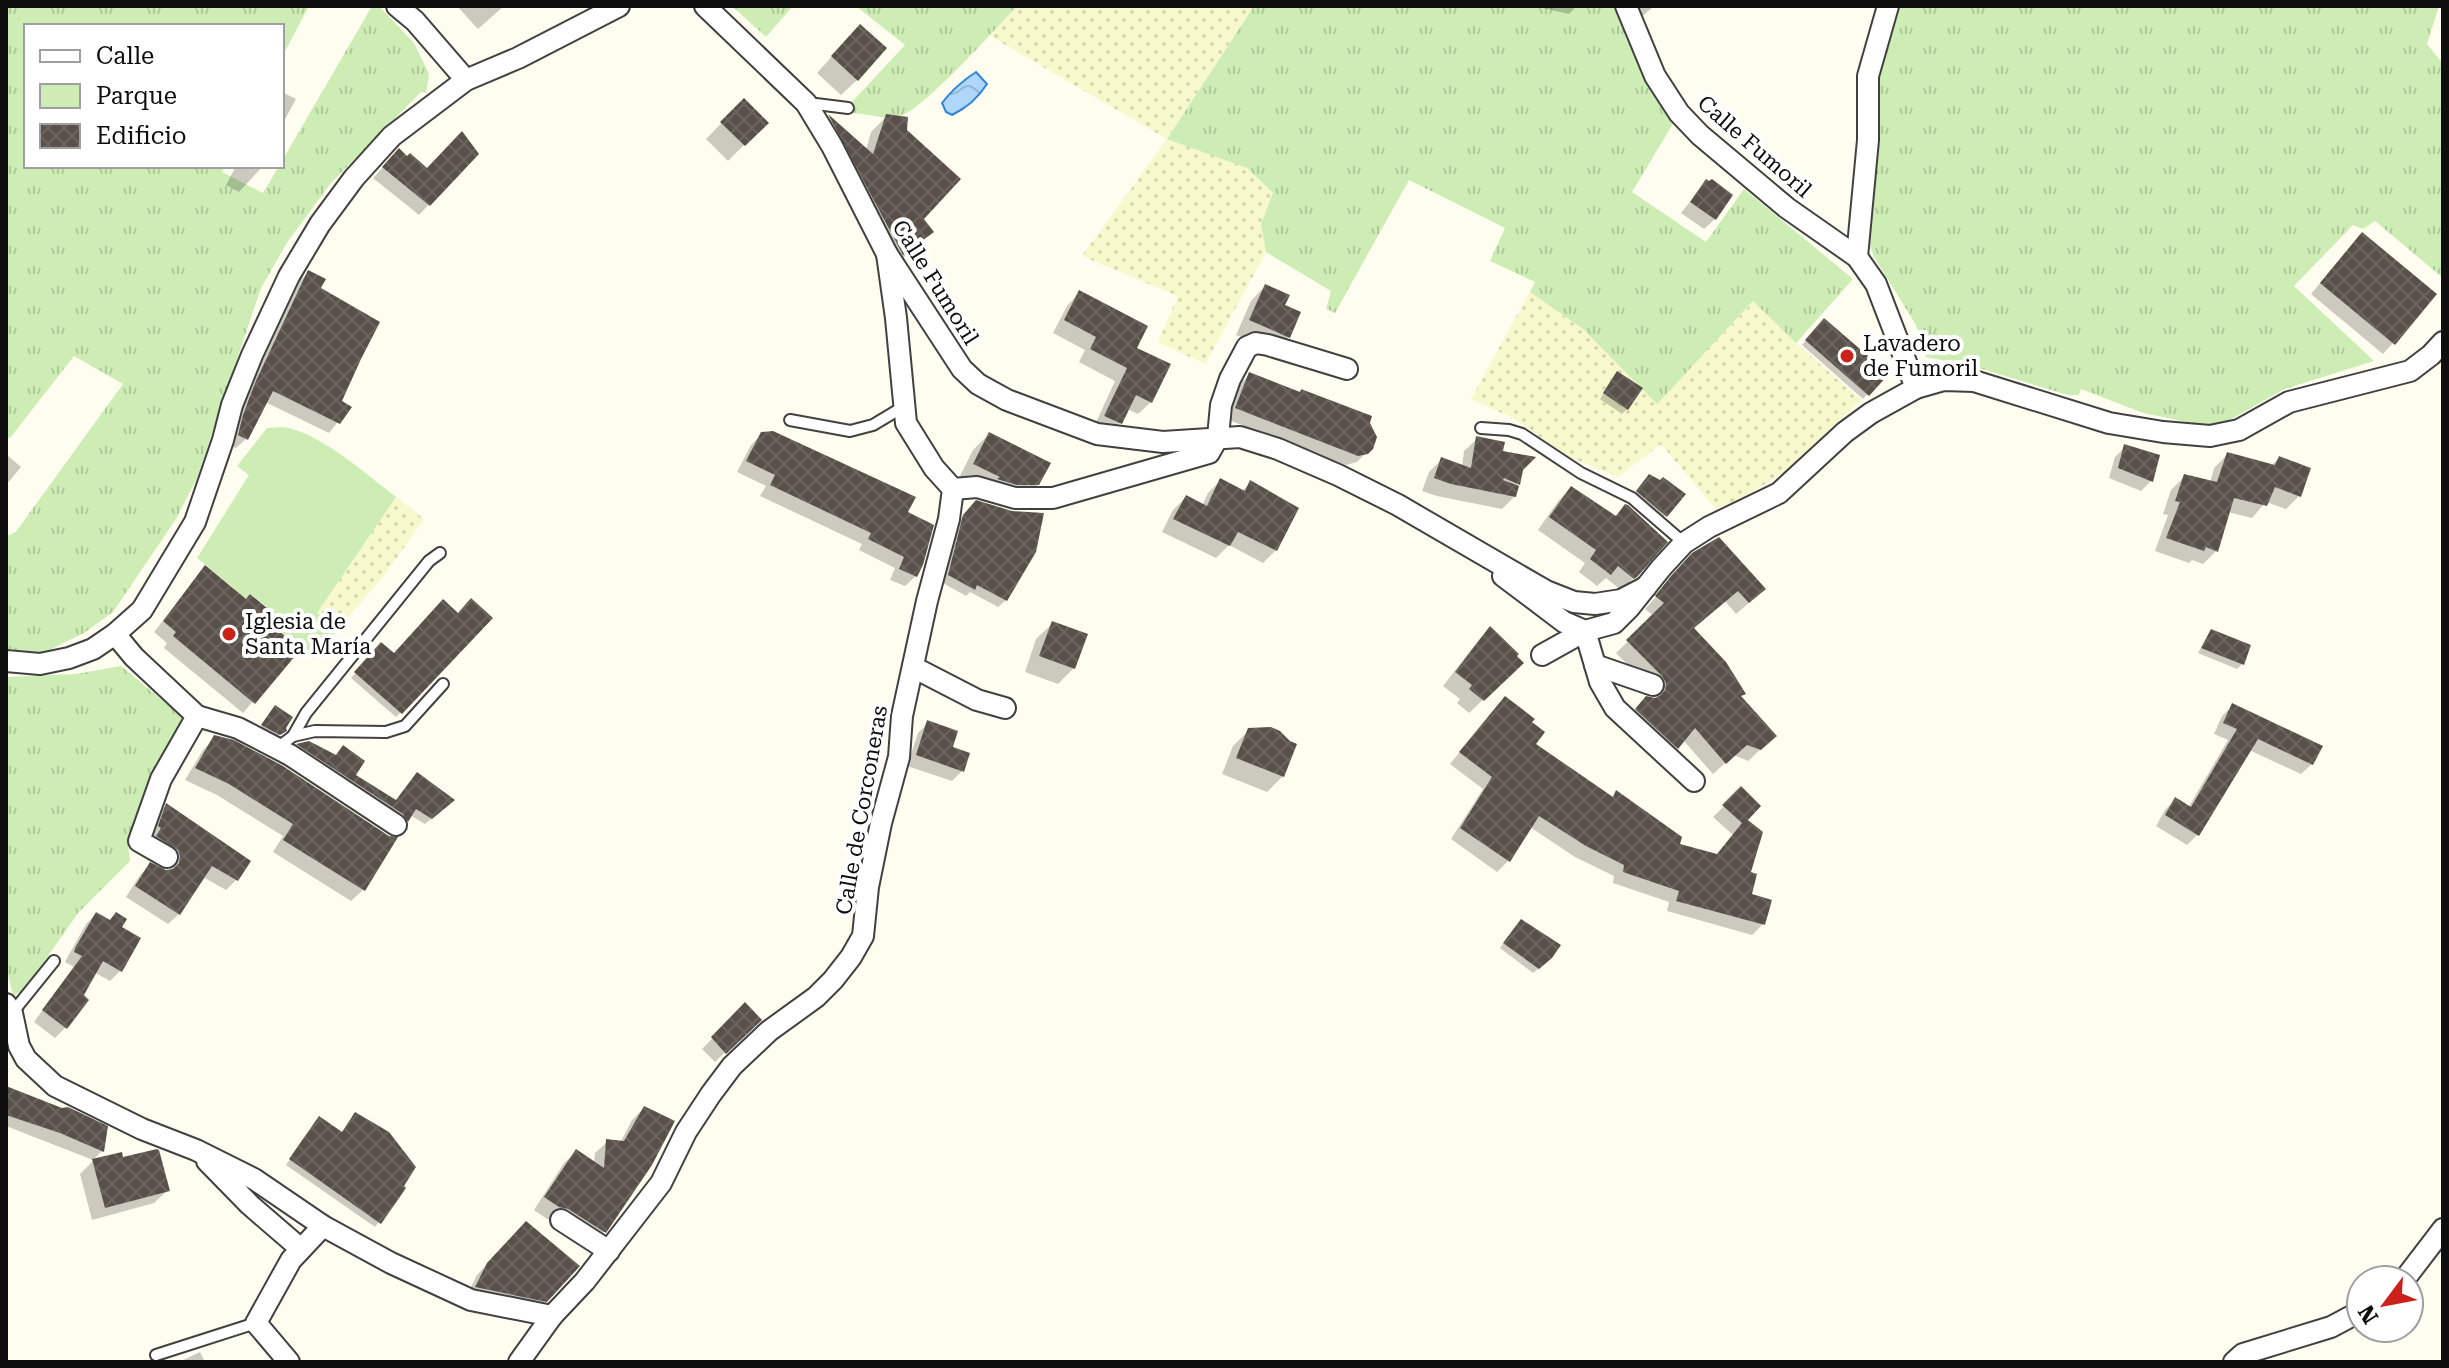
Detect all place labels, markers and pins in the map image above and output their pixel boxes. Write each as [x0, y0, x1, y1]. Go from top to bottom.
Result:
place label: Lavadero de Fumoril [1863, 331, 1978, 381]
marker: Lavadero de Fumoril [1838, 347, 1856, 365]
place label: Iglesia de Santa María [245, 609, 371, 659]
marker: Iglesia de Santa María [220, 625, 238, 643]

